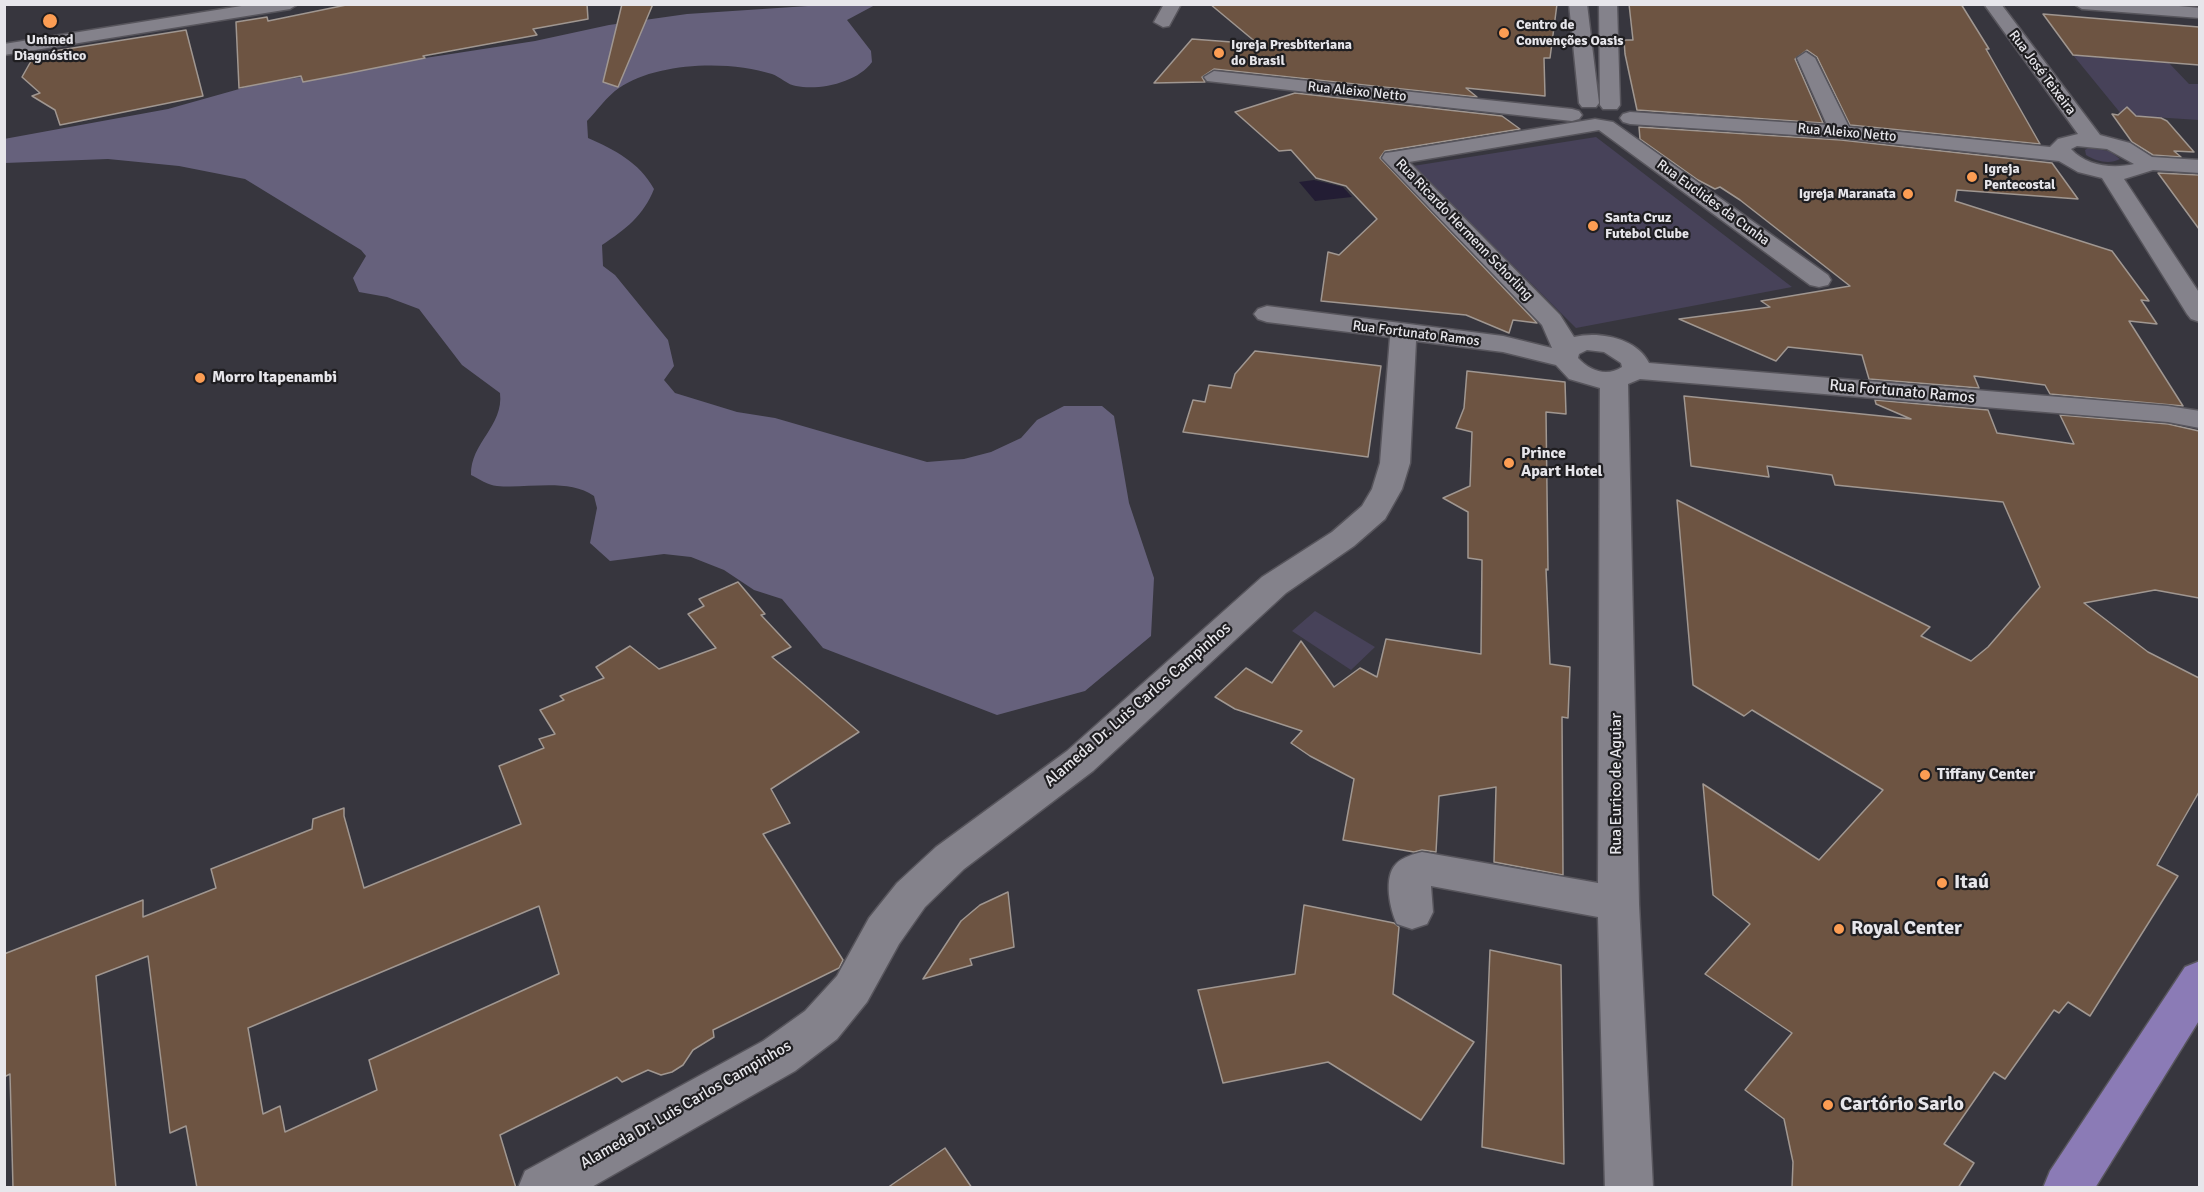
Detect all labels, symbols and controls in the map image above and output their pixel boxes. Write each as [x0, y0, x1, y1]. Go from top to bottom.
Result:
marker: Unimed Diagnóstico [41, 12, 59, 30]
place label: Centro de Convenções Oasis [1516, 17, 1624, 50]
marker: Centro de Convenções Oasis [1497, 26, 1511, 40]
street label: Rua José Teixeira [2005, 28, 2079, 118]
place label: Unimed Diagnóstico [14, 32, 86, 64]
place label: Igreja Presbiteriana do Brasil [1231, 37, 1352, 70]
marker: Igreja Presbiteriana do Brasil [1212, 46, 1226, 60]
street label: Rua Aleixo Netto [1307, 78, 1407, 106]
street label: Rua Aleixo Netto [1797, 120, 1897, 146]
street label: Rua Ricardo Hermenn Schorling [1392, 156, 1536, 304]
street label: Rua Euclides da Cunha [1653, 156, 1773, 250]
place label: Igreja Pentecostal [1984, 161, 2055, 194]
marker: Igreja Pentecostal [1965, 170, 1979, 184]
place label: Igreja Maranata [1799, 186, 1896, 202]
marker: Igreja Maranata [1901, 187, 1915, 201]
place label: Santa Cruz Futebol Clube [1605, 210, 1689, 243]
marker: Santa Cruz Futebol Clube [1586, 219, 1600, 233]
street label: Rua Fortunato Ramos [1352, 318, 1480, 350]
place label: Morro Itapenambi [212, 368, 337, 388]
marker: Morro Itapenambi [193, 371, 207, 385]
street label: Rua Fortunato Ramos [1828, 376, 1976, 408]
place label: Prince Apart Hotel [1521, 444, 1603, 482]
marker: Prince Apart Hotel [1502, 456, 1516, 470]
street label: Alameda Dr. Luis Carlos Campinhos [1041, 619, 1235, 791]
street label: Rua Eurico de Aguiar [1607, 713, 1627, 855]
place label: Tiffany Center [1937, 765, 2035, 785]
marker: Tiffany Center [1918, 768, 1932, 782]
place label: Itaú [1954, 871, 1989, 895]
marker: Itaú [1935, 876, 1949, 890]
place label: Royal Center [1851, 917, 1962, 941]
marker: Royal Center [1832, 922, 1846, 936]
street label: Alameda Dr. Luis Carlos Campinhos [577, 1037, 795, 1173]
place label: Cartório Sarlo [1840, 1093, 1964, 1117]
marker: Cartório Sarlo [1821, 1098, 1835, 1112]

